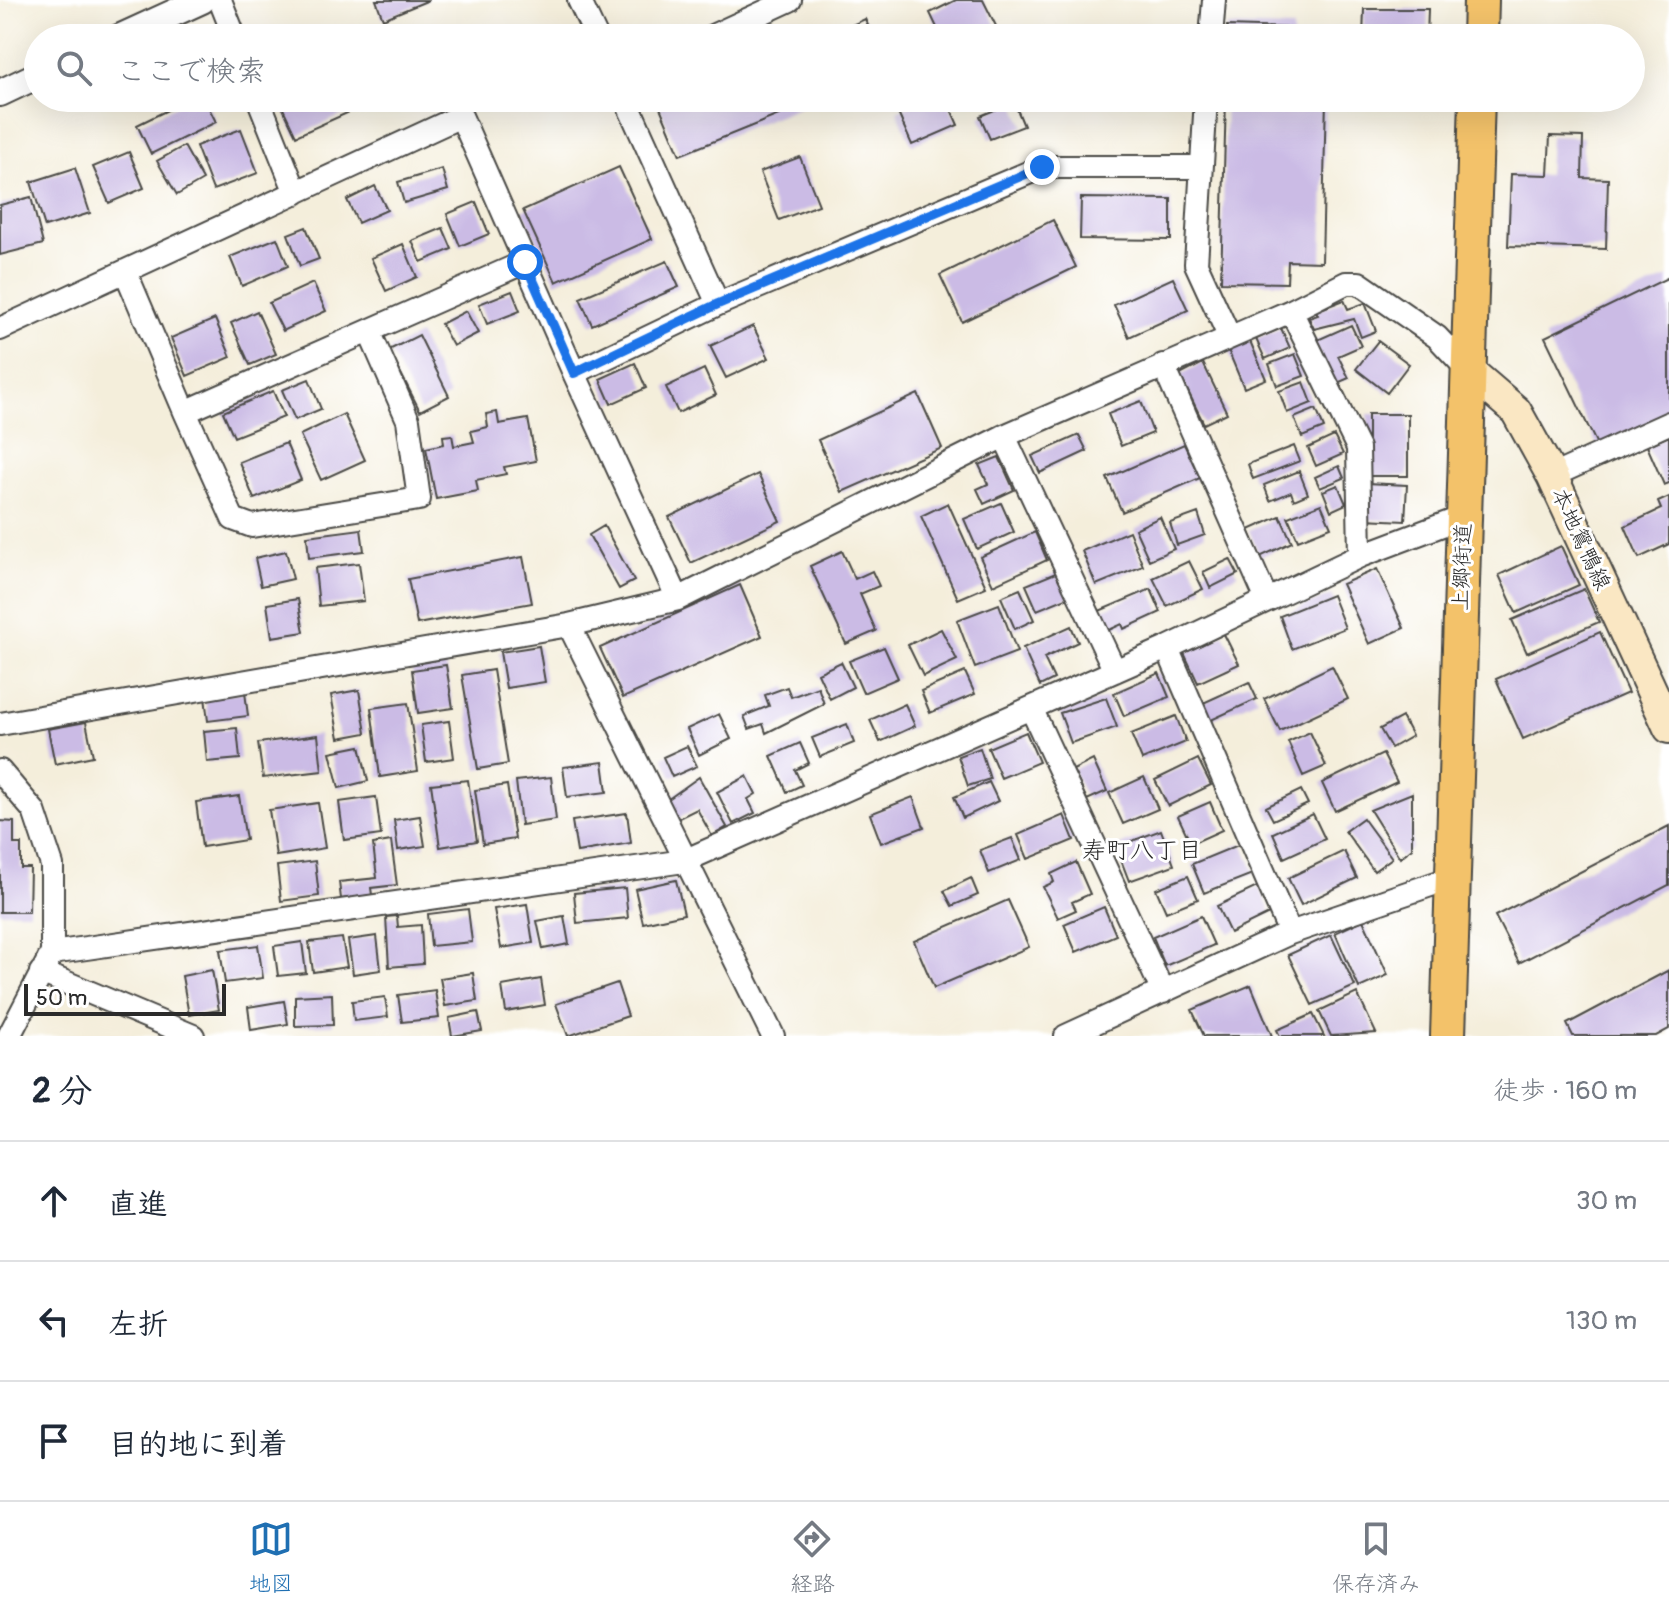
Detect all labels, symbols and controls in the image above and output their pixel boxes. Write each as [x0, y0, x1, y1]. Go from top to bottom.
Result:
search box [24, 24, 1645, 112]
icon: search [52, 46, 96, 90]
text: ここで検索 [116, 53, 266, 90]
route end [1024, 149, 1060, 185]
route start [507, 244, 543, 280]
street label: 本地鴛鴨線 [1545, 483, 1617, 595]
street label: 上郷街道 [1446, 523, 1478, 611]
district label: 寿町八丁目 [1082, 836, 1202, 865]
scale bar [24, 980, 226, 1016]
text: 50 m [36, 984, 87, 1012]
text: 2 分 [32, 1070, 92, 1113]
text: 徒歩 · 160 m [1494, 1075, 1637, 1107]
icon: ahead [32, 1179, 76, 1223]
text: 30 m [1576, 1185, 1637, 1217]
text: 直進 [108, 1186, 168, 1223]
icon: left [32, 1299, 76, 1343]
text: 130 m [1566, 1305, 1637, 1337]
text: 左折 [108, 1306, 168, 1343]
icon: arrive [32, 1419, 76, 1463]
text: 目的地に到着 [108, 1426, 288, 1463]
tab: 地図 [249, 1517, 293, 1598]
tab: 経路 [790, 1517, 834, 1598]
tab: 保存済み [1332, 1517, 1420, 1598]

